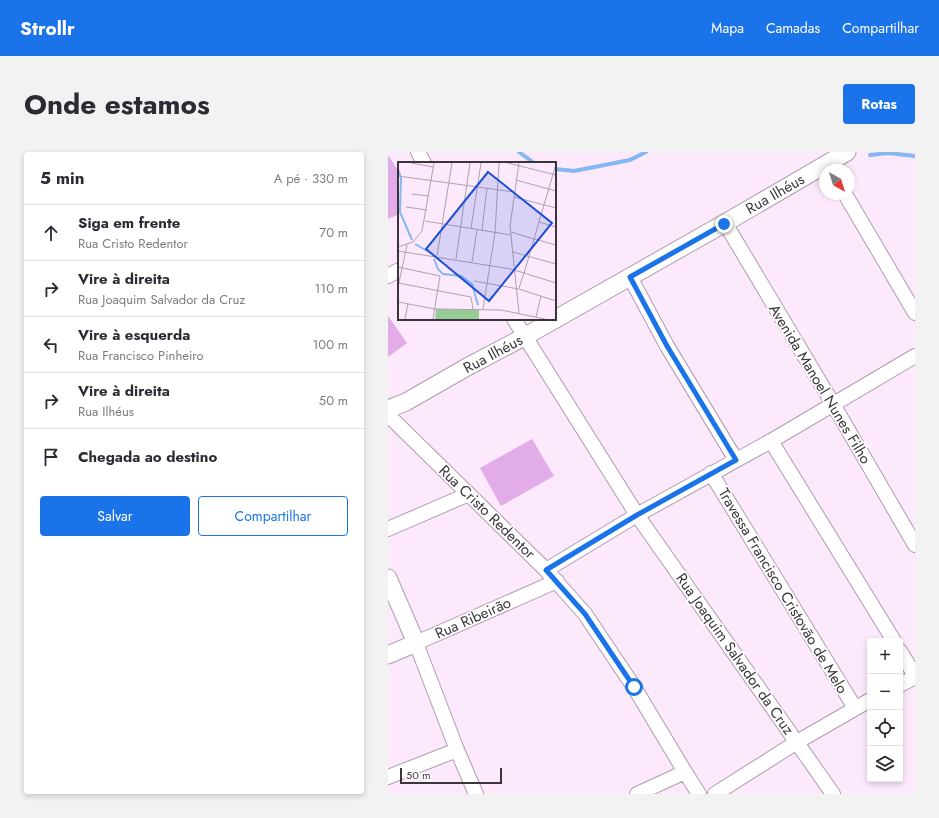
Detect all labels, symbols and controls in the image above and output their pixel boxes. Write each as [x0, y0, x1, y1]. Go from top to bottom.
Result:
text: Strollr [20, 15, 75, 42]
text: Mapa [711, 18, 744, 38]
text: Camadas [766, 18, 820, 38]
text: Compartilhar [842, 18, 919, 38]
text: Onde estamos [24, 84, 210, 125]
button: Rotas [843, 84, 915, 124]
inset map [398, 162, 556, 320]
north arrow [819, 164, 855, 200]
text: 5 min [40, 166, 84, 190]
street label: Rua Ilhéus [742, 168, 808, 220]
text: A pé · 330 m [274, 169, 348, 188]
text: Siga em frente [78, 212, 180, 234]
route end [715, 215, 733, 233]
icon: ahead [40, 222, 62, 244]
text: 70 m [319, 223, 348, 242]
text: Rua Cristo Redentor [78, 234, 188, 253]
text: Vire à direita [78, 268, 170, 290]
icon: right [40, 278, 62, 300]
text: 110 m [314, 279, 348, 298]
text: Rua Joaquim Salvador da Cruz [78, 290, 245, 309]
street label: Avenida Manoel Nunes Filho [763, 300, 877, 468]
text: Vire à esquerda [78, 324, 190, 346]
street label: Rua Ilhéus [459, 329, 527, 379]
icon: left [40, 334, 62, 356]
text: 100 m [313, 335, 348, 354]
text: Rua Francisco Pinheiro [78, 346, 204, 365]
text: Vire à direita [78, 380, 170, 402]
icon: right [40, 390, 62, 412]
text: 50 m [319, 391, 348, 410]
text: Rua Ilhéus [78, 402, 134, 421]
icon: arrive [40, 446, 62, 468]
text: Chegada ao destino [78, 446, 217, 468]
street label: Rua Cristo Redentor [434, 460, 541, 565]
street label: Travessa Francisco Cristovão de Melo [713, 484, 853, 698]
button: Salvar [40, 496, 190, 536]
button: Compartilhar [198, 496, 348, 536]
street label: Rua Joaquim Salvador da Cruz [671, 569, 799, 739]
street label: Rua Ribeirão [431, 591, 515, 645]
map controls [867, 638, 903, 782]
button: + [867, 638, 903, 674]
button: − [867, 674, 903, 710]
route start [625, 678, 643, 696]
button: locate [867, 710, 903, 746]
button: layers [867, 746, 903, 782]
scale bar [400, 766, 502, 785]
text: 50 m [406, 767, 431, 783]

